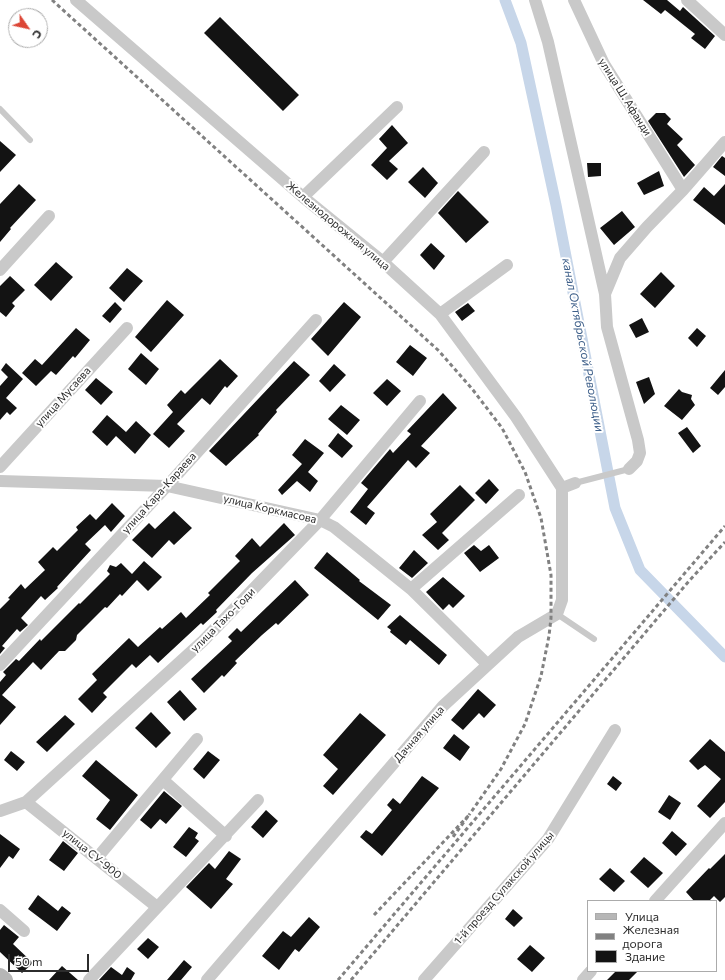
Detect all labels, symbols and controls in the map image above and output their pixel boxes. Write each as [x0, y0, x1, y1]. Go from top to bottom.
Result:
north arrow [8, 8, 48, 48]
text: С [30, 28, 45, 41]
street label: улица Ш. Афанди [596, 56, 654, 138]
street label: Железнодорожная улица [283, 179, 393, 273]
water label: канал Октябрьской Революции [559, 257, 607, 433]
street label: улица Мусаева [33, 364, 93, 430]
street label: улица Кара-Караева [119, 450, 199, 536]
street label: улица Коркмасова [222, 492, 318, 526]
street label: улица Тахо-Годи [188, 585, 258, 655]
street label: Дачная улица [391, 703, 447, 765]
street label: улица СУ-900 [60, 826, 124, 882]
street label: 1-й проезд Сулакской улицы [451, 829, 557, 947]
legend [587, 900, 717, 972]
text: Улица [625, 909, 659, 923]
text: Железная дорога [623, 922, 679, 950]
scale bar [10, 946, 91, 972]
text: Здание [625, 949, 665, 963]
text: 50 m [15, 954, 43, 968]

